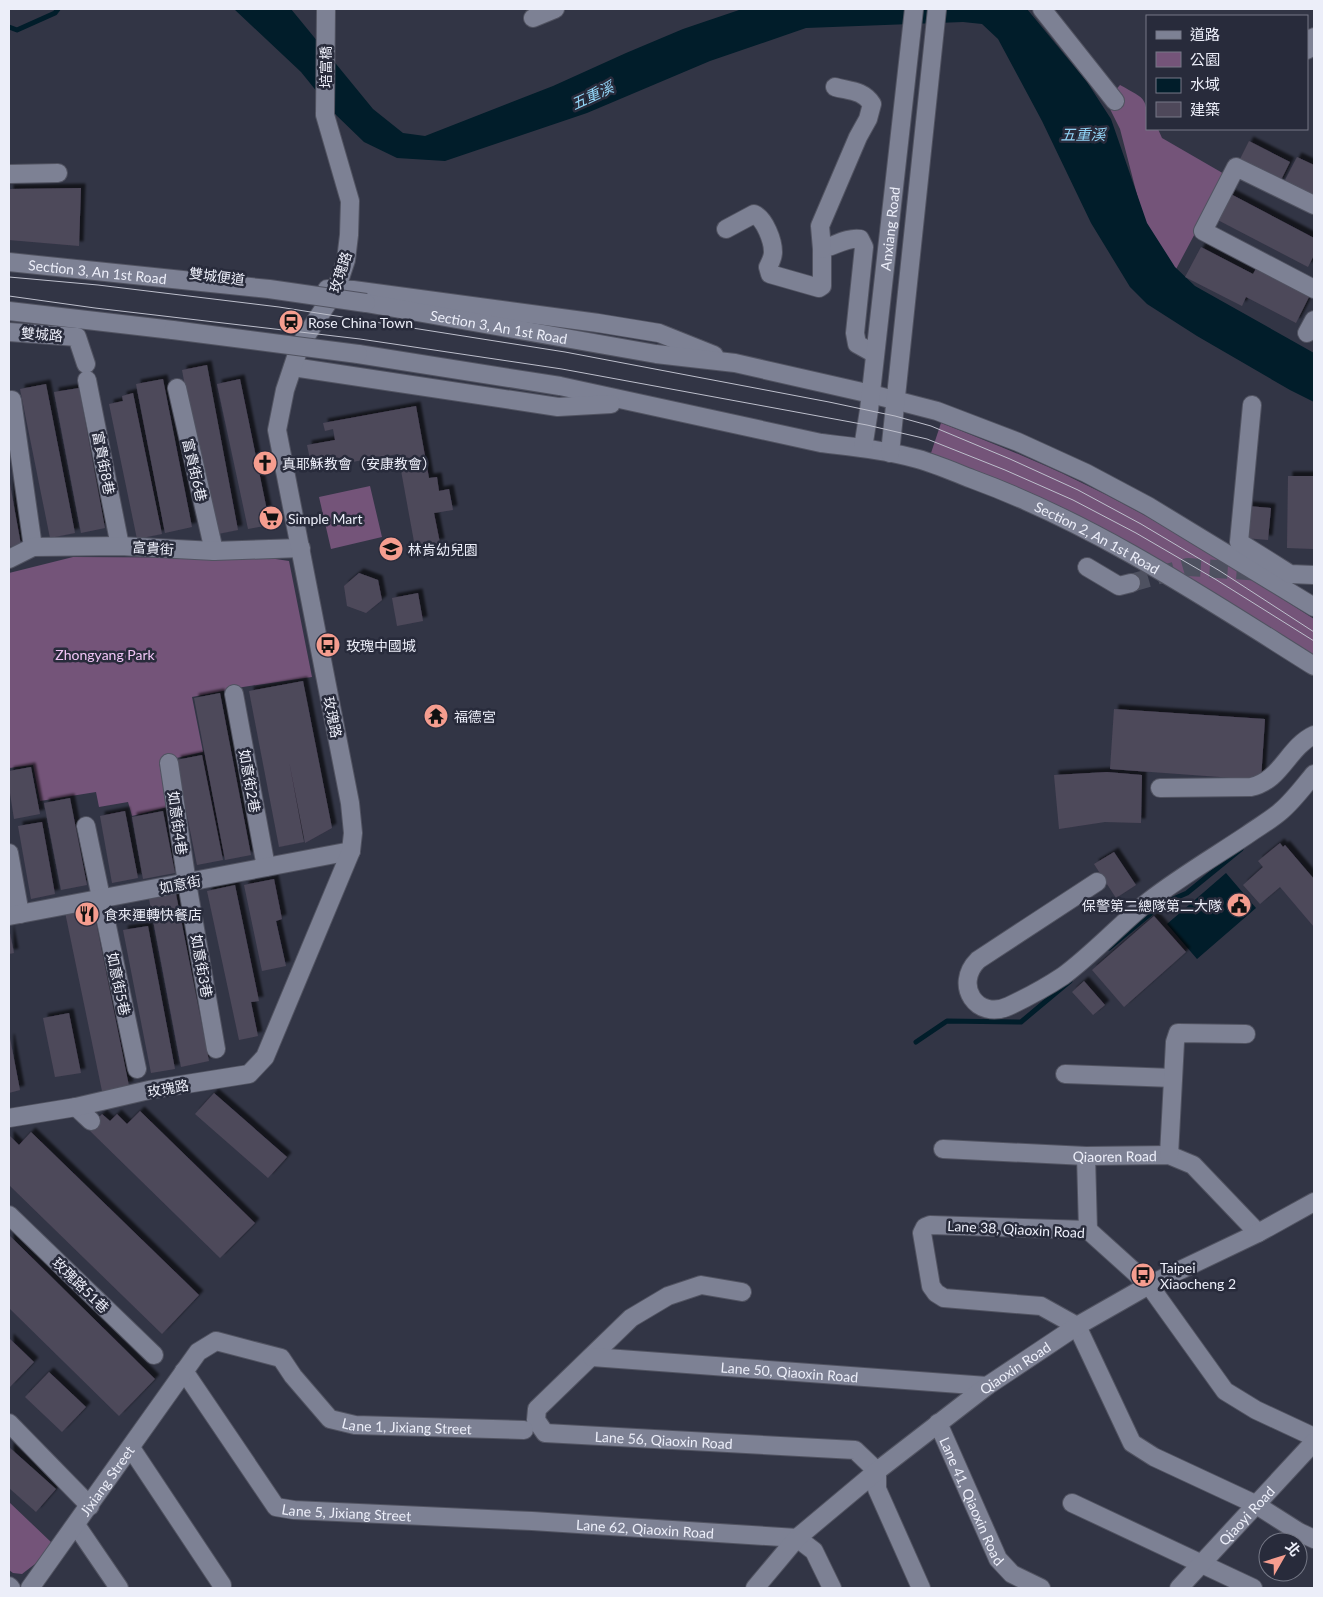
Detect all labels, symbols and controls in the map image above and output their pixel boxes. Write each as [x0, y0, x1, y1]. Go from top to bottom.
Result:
legend [1146, 15, 1308, 130]
text: 道路 [1190, 25, 1220, 43]
street label: 培富橋 [317, 46, 334, 88]
text: 公園 [1190, 50, 1220, 68]
text: 水域 [1190, 75, 1220, 93]
water label: 五重溪 [568, 76, 618, 113]
text: 建築 [1190, 100, 1220, 118]
water label: 五重溪 [1060, 125, 1107, 143]
street label: Anxiang Road [876, 186, 903, 271]
street label: 玫瑰路 [325, 249, 355, 295]
street label: Section 3, An 1st Road [28, 256, 167, 287]
street label: 雙城便道 [188, 264, 246, 288]
street label: Section 3, An 1st Road [429, 306, 569, 347]
station icon: Rose China Town [278, 309, 304, 335]
place label: Rose China Town [308, 314, 413, 331]
street label: 雙城路 [20, 324, 64, 344]
street label: 富貴街8巷 [90, 430, 118, 496]
street label: 富貴街6巷 [180, 437, 210, 503]
church icon: 真耶穌教會（安康教會） [252, 450, 278, 476]
place label: 真耶穌教會（安康教會） [282, 455, 436, 472]
street label: Section 2, An 1st Road [1032, 497, 1163, 577]
supermarket icon: Simple Mart [258, 505, 284, 531]
place label: Simple Mart [288, 510, 362, 527]
school or university icon: 林肯幼兒園 [378, 536, 404, 562]
street label: 富貴街 [131, 538, 175, 558]
place label: 林肯幼兒園 [408, 541, 478, 558]
bus stop icon: 玫瑰中國城 [315, 632, 341, 658]
place label: 玫瑰中國城 [346, 637, 416, 654]
park label: Zhongyang Park [55, 646, 156, 663]
street label: 玫瑰路 [321, 695, 345, 739]
temple icon: 福德宮 [423, 703, 449, 729]
place label: 福德宮 [454, 708, 496, 725]
street label: 如意街2巷 [236, 748, 264, 814]
street label: 如意街4巷 [165, 790, 191, 856]
street label: 如意街 [158, 872, 202, 896]
public building icon: 保警第二總隊第二大隊 [1226, 892, 1252, 918]
place label: 保警第二總隊第二大隊 [1082, 897, 1222, 914]
restaurant icon: 食來運轉快餐店 [74, 901, 100, 927]
place label: 食來運轉快餐店 [104, 906, 202, 923]
street label: 如意街3巷 [188, 933, 216, 999]
street label: 如意街5巷 [104, 951, 134, 1017]
street label: 玫瑰路 [146, 1076, 190, 1100]
street label: Qiaoren Road [1072, 1147, 1157, 1165]
street label: Lane 38, Qiaoxin Road [947, 1217, 1085, 1241]
street label: 玫瑰路51巷 [49, 1254, 113, 1316]
place label: Taipei Xiaocheng 2 [1160, 1259, 1236, 1292]
bus stop icon: Taipei Xiaocheng 2 [1130, 1262, 1156, 1288]
street label: Qiaoxin Road [976, 1338, 1054, 1397]
street label: Lane 50, Qiaoxin Road [720, 1358, 859, 1385]
street label: Lane 1, Jixiang Street [341, 1414, 472, 1437]
street label: Lane 56, Qiaoxin Road [594, 1427, 733, 1452]
street label: Lane 41, Qiaoxin Road [937, 1434, 1008, 1569]
street label: Jixiang Street [76, 1442, 137, 1519]
street label: Qiaoyi Road [1215, 1482, 1278, 1548]
street label: Lane 5, Jixiang Street [281, 1500, 412, 1524]
street label: Lane 62, Qiaoxin Road [576, 1515, 714, 1541]
north arrow [1258, 1532, 1308, 1582]
text: 北 [1282, 1538, 1305, 1559]

